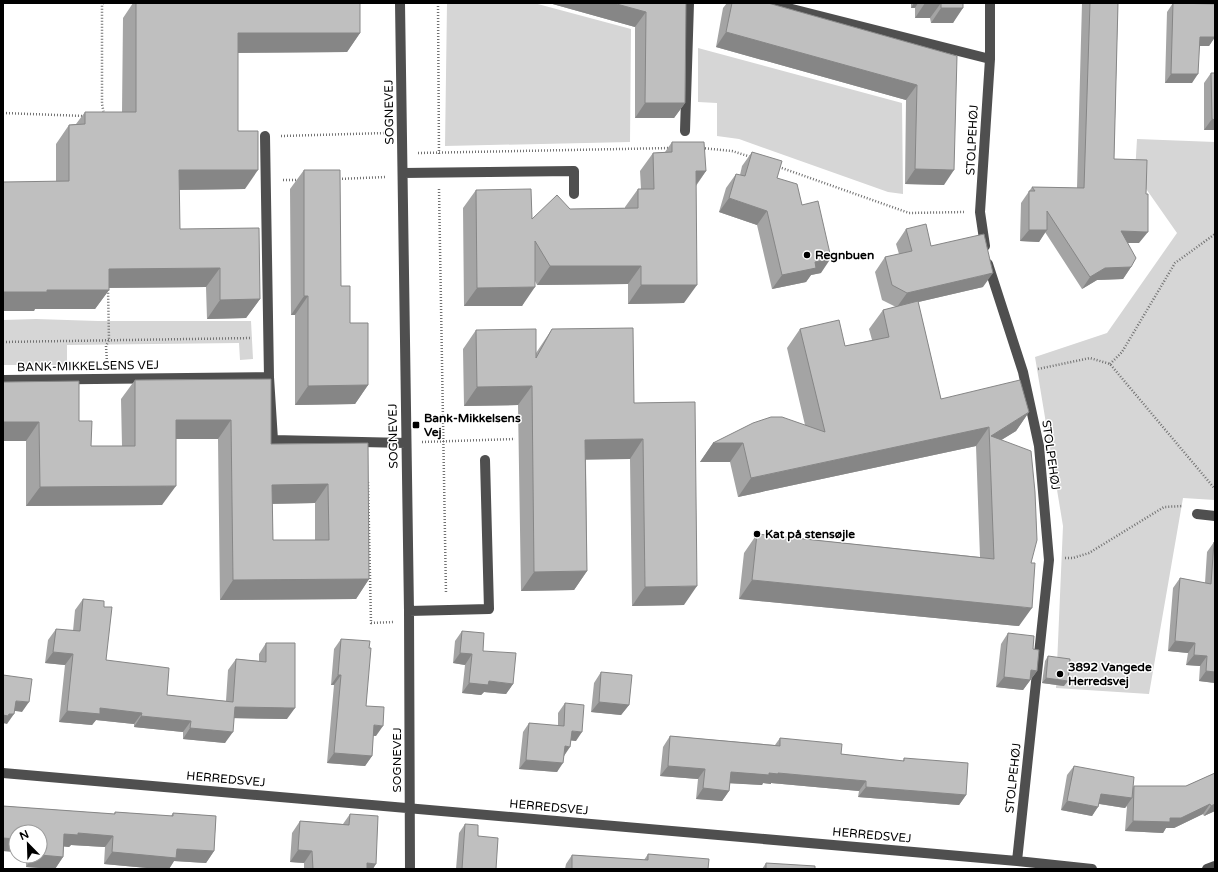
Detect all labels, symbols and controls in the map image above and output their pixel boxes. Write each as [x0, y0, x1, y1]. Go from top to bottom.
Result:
street label: SOGNEVEJ [381, 79, 397, 145]
street label: STOLPEHØJ [963, 104, 981, 176]
place label: Regnbuen [815, 248, 874, 263]
marker: Regnbuen [802, 250, 812, 260]
street label: BANK-MIKKELSENS VEJ [17, 358, 159, 374]
street label: SOGNEVEJ [385, 403, 401, 469]
place label: Bank-Mikkelsens Vej [424, 411, 521, 440]
street label: STOLPEHØJ [1039, 419, 1063, 491]
marker: Bank-Mikkelsens Vej [411, 420, 421, 430]
place label: Kat på stensøjle [765, 527, 855, 542]
marker: Kat på stensøjle [752, 529, 762, 539]
place label: 3892 Vangede Herredsvej [1068, 660, 1152, 689]
marker: 3892 Vangede Herredsvej [1055, 669, 1065, 679]
street label: SOGNEVEJ [390, 727, 404, 793]
street label: STOLPEHØJ [1002, 742, 1024, 814]
street label: HERREDSVEJ [186, 769, 266, 789]
street label: HERREDSVEJ [509, 797, 589, 817]
north arrow [8, 824, 48, 864]
street label: HERREDSVEJ [832, 825, 912, 845]
text: N [18, 828, 31, 843]

